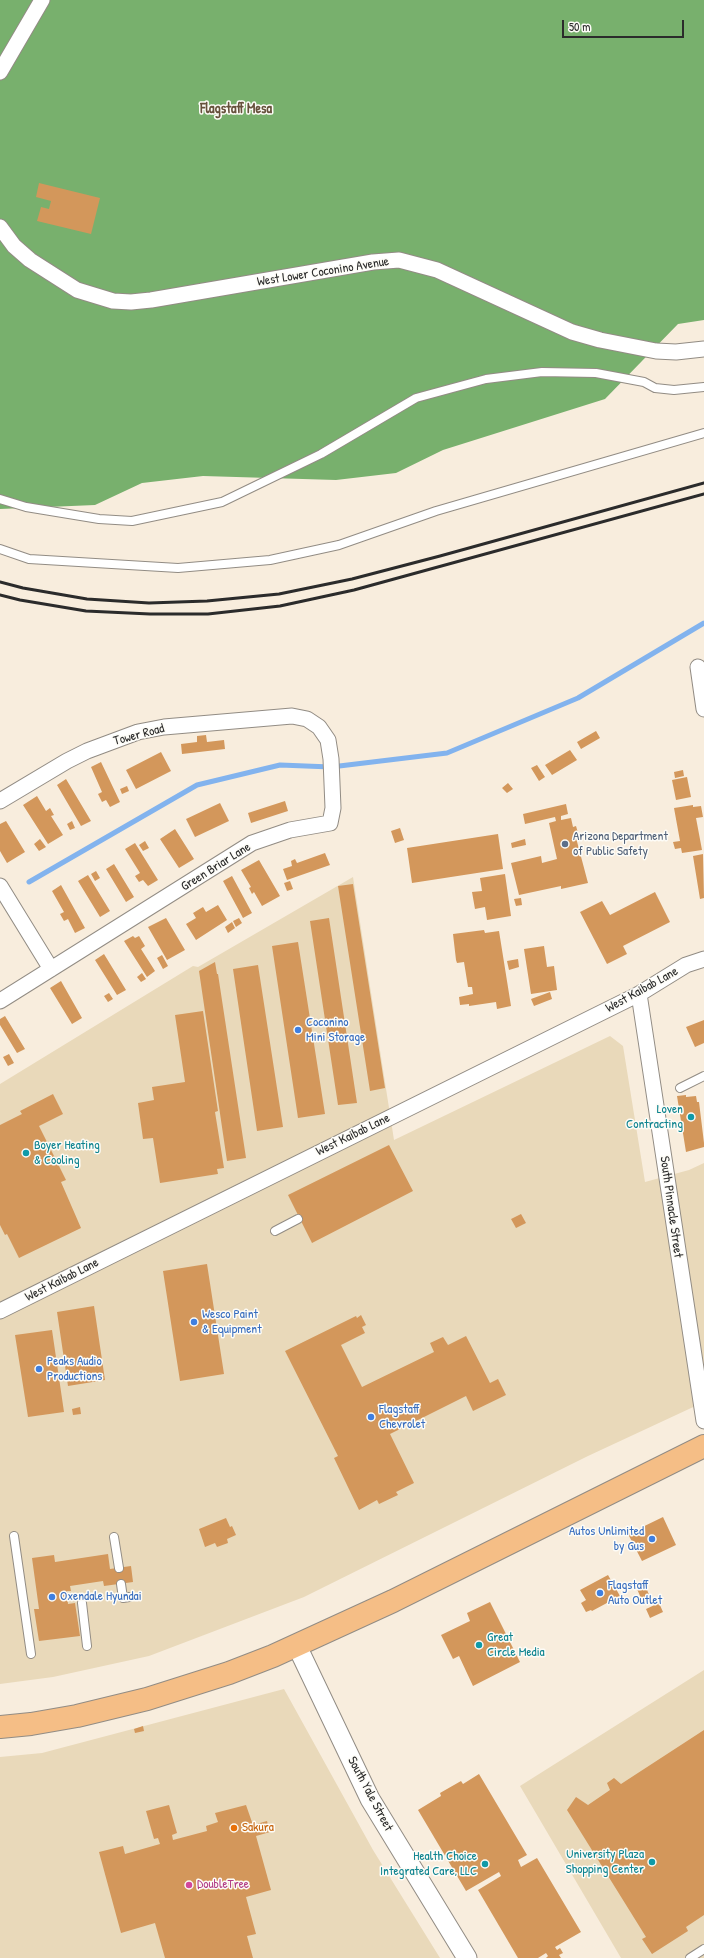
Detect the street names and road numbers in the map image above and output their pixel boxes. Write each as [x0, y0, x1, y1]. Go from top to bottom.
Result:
street label: West Lower Coconino Avenue [256, 254, 390, 290]
street label: Tower Road [112, 721, 166, 749]
street label: Green Briar Lane [178, 839, 254, 895]
street label: West Kaibab Lane [603, 964, 681, 1016]
street label: West Kaibab Lane [314, 1110, 392, 1160]
street label: South Pinnacle Street [656, 1155, 686, 1259]
street label: West Kaibab Lane [23, 1255, 101, 1305]
street label: South Yale Street [344, 1754, 396, 1834]

